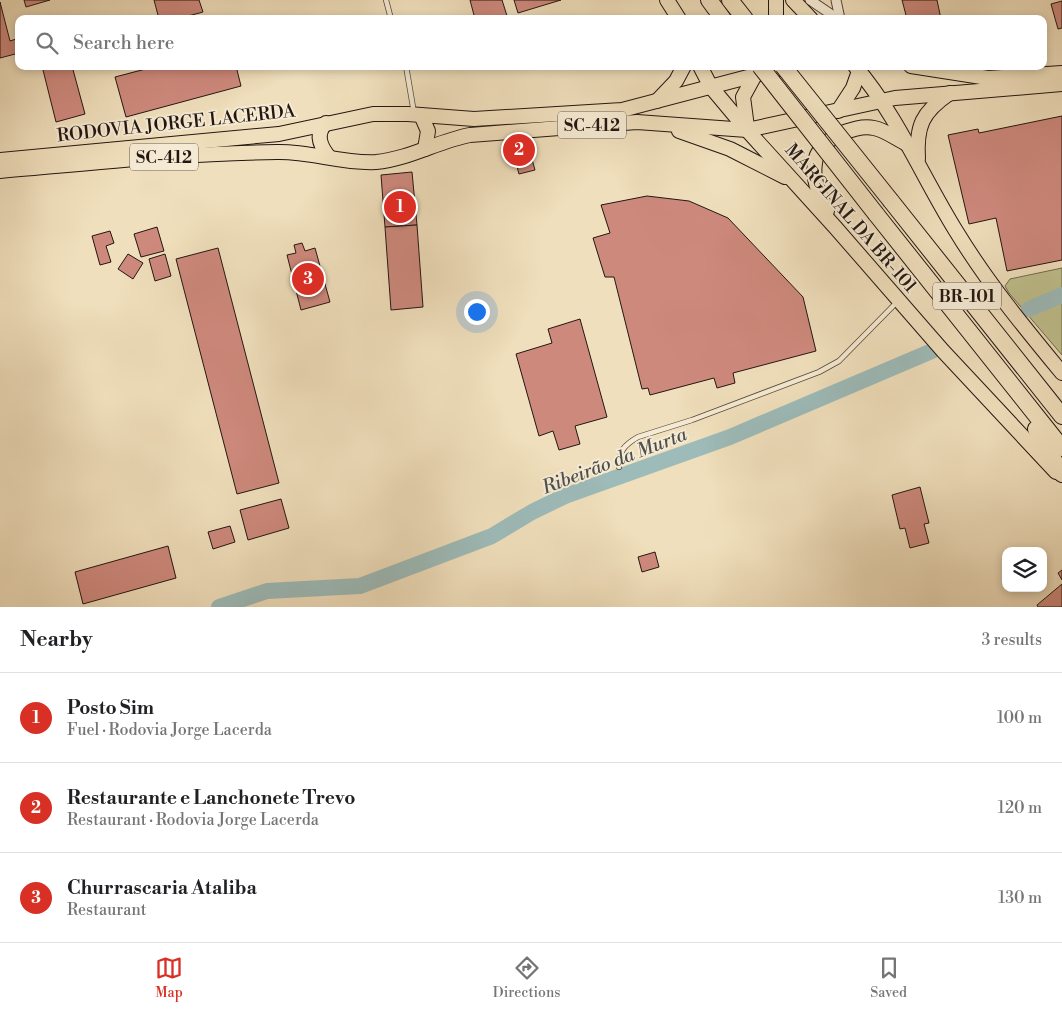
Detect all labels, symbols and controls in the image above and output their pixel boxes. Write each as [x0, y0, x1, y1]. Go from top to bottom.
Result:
search box [15, 15, 1047, 70]
icon: search [33, 29, 61, 57]
text: Search here [73, 31, 174, 55]
street label: RODOVIA JORGE LACERDA [56, 99, 297, 147]
road number: SC-412 [558, 112, 626, 138]
pin: 2 [503, 131, 535, 169]
street label: MARGINAL DA BR-101 [780, 139, 922, 298]
road number: SC-412 [130, 144, 198, 170]
pin: 1 [384, 188, 416, 226]
pin: 3 [292, 260, 324, 298]
road number: BR-101 [933, 282, 1001, 310]
your location [464, 299, 490, 325]
water label: Ribeirão da Murta [538, 422, 691, 500]
map controls [1002, 547, 1047, 592]
button: layers [1002, 547, 1047, 592]
text: Nearby [20, 627, 93, 653]
text: 3 results [981, 630, 1042, 650]
text: Posto Sim [67, 696, 154, 720]
text: 1 [32, 708, 40, 728]
text: 100 m [997, 708, 1042, 728]
text: Fuel · Rodovia Jorge Lacerda [67, 720, 272, 740]
text: Restaurante e Lanchonete Trevo [67, 786, 355, 810]
text: 2 [31, 798, 41, 818]
text: 120 m [998, 798, 1042, 818]
text: Restaurant · Rodovia Jorge Lacerda [67, 810, 319, 830]
text: Churrascaria Ataliba [67, 876, 257, 900]
text: 3 [31, 888, 41, 908]
text: 130 m [998, 888, 1042, 908]
text: Restaurant [67, 900, 146, 920]
tab: Map [155, 954, 183, 1002]
tab: Directions [493, 954, 560, 1002]
tab: Saved [870, 954, 907, 1002]

